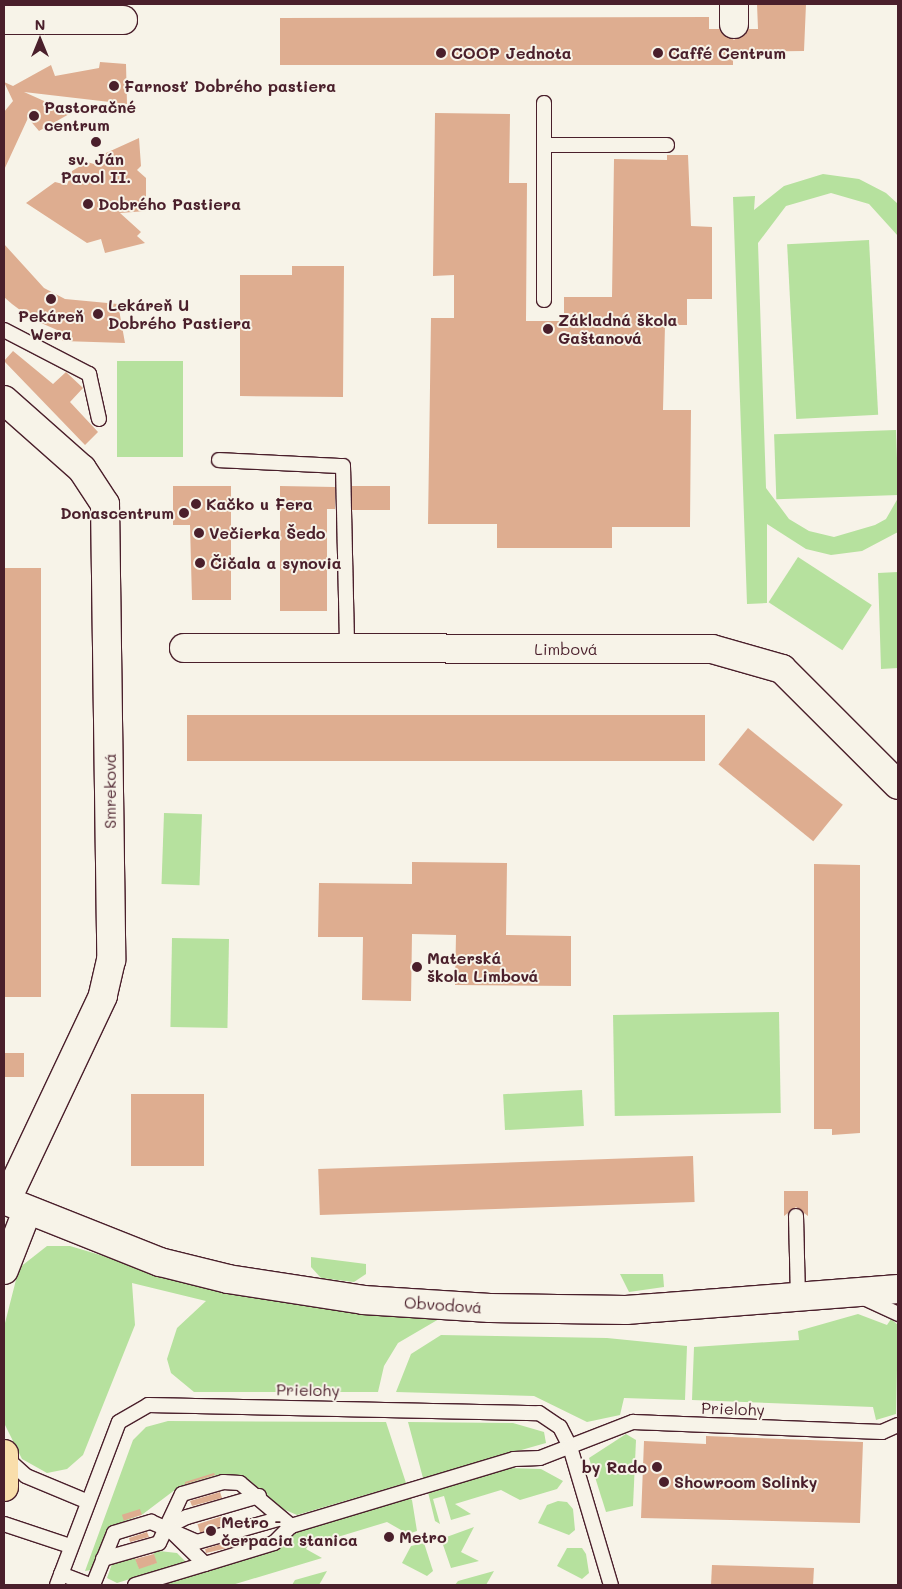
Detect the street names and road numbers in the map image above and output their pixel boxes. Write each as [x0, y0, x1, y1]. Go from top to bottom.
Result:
street label: Limbová [534, 639, 598, 659]
street label: Smreková [100, 753, 120, 829]
street label: Obvodová [403, 1293, 483, 1317]
street label: Prielohy [276, 1380, 340, 1400]
street label: Prielohy [701, 1398, 765, 1420]

